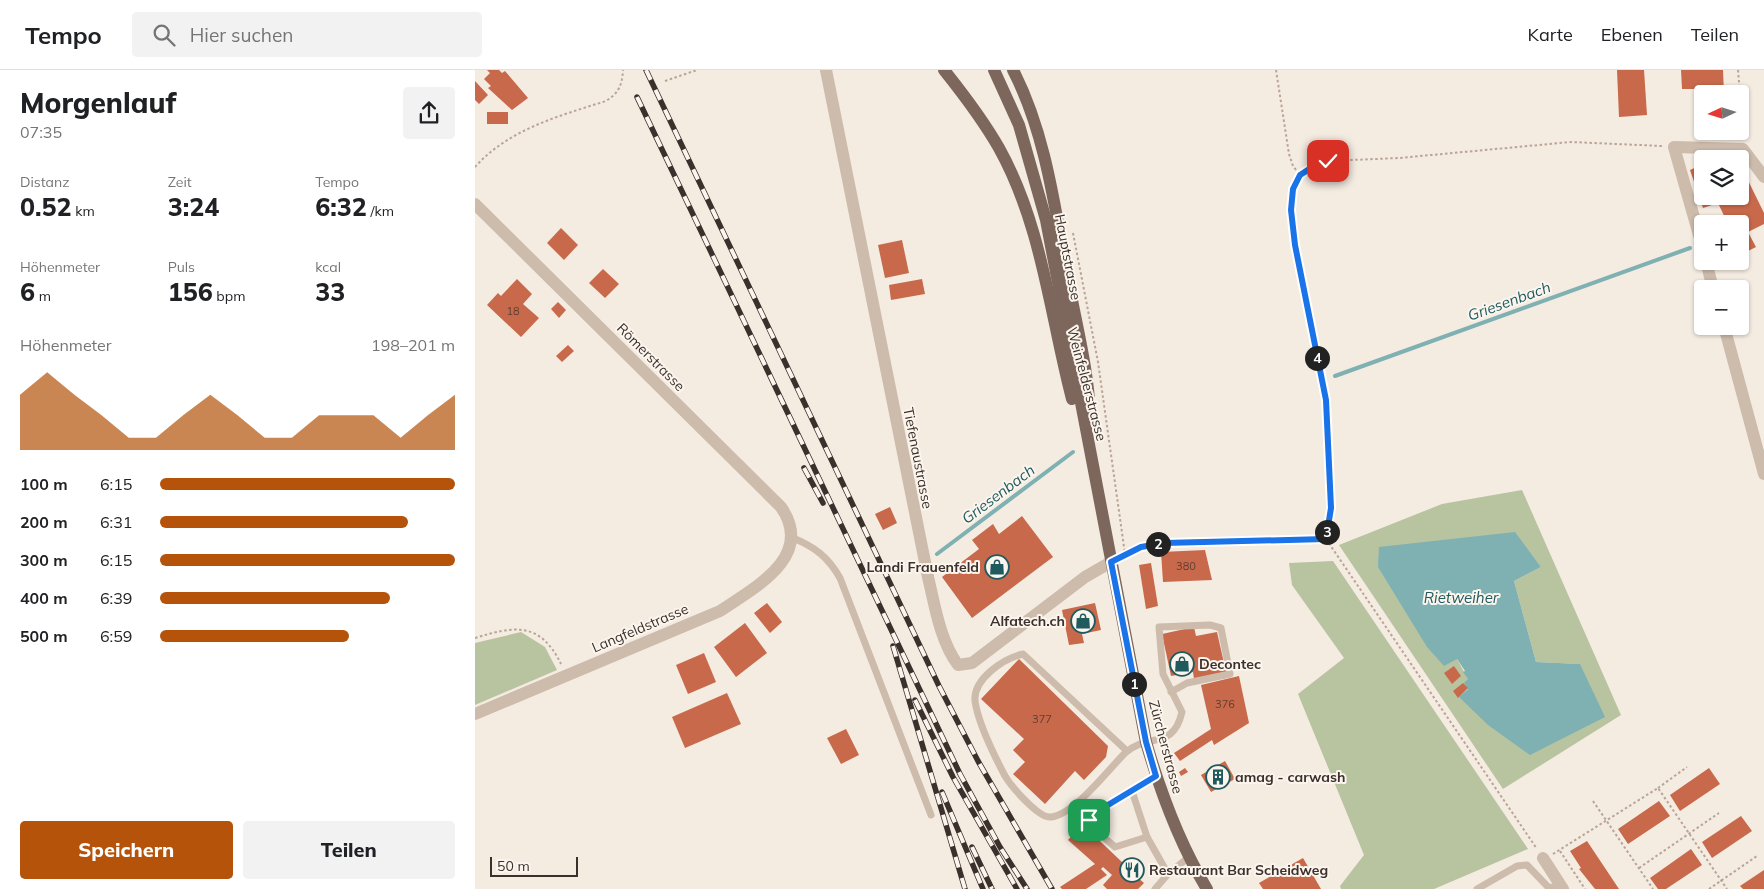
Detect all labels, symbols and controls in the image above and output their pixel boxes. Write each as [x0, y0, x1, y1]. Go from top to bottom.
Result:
search box [132, 12, 482, 57]
text: Tempo [25, 20, 102, 50]
icon: search [150, 21, 178, 49]
text: Hier suchen [190, 23, 293, 47]
text: Karte [1527, 23, 1573, 46]
text: Ebenen [1601, 23, 1663, 46]
text: Teilen [1691, 23, 1739, 46]
text: Morgenlauf [20, 85, 176, 120]
north arrow [1694, 85, 1749, 140]
map controls [1694, 85, 1749, 335]
button: share [403, 87, 455, 139]
text: 07:35 [20, 122, 62, 142]
pin [1307, 140, 1349, 182]
icon: check [1314, 147, 1342, 175]
button: layers [1694, 150, 1749, 205]
text: Distanz [20, 173, 69, 191]
text: Zeit [168, 173, 192, 191]
text: Tempo [315, 173, 359, 191]
text: 0.52 [20, 191, 72, 222]
text: 3:24 [168, 191, 219, 222]
text: 6:32 [315, 191, 367, 222]
text: km [72, 202, 95, 220]
text: /km [367, 202, 394, 220]
street label: Hauptstrasse [1051, 213, 1085, 301]
button: + [1694, 215, 1749, 270]
text: Höhenmeter [20, 258, 100, 276]
text: Puls [168, 258, 195, 276]
text: kcal [315, 258, 341, 276]
text: 6 [20, 276, 35, 307]
text: 156 [168, 276, 213, 307]
text: 33 [315, 276, 345, 307]
water label: Griesenbach [1465, 277, 1553, 325]
button: − [1694, 280, 1749, 335]
text: m [35, 287, 51, 305]
text: bpm [213, 287, 245, 305]
house number: 18 [506, 304, 520, 318]
street label: Römerstrasse [613, 319, 689, 395]
street label: Weinfelderstrasse [1063, 325, 1111, 443]
text: Höhenmeter [20, 335, 112, 355]
text: 198–201 m [371, 335, 455, 355]
pin: 4 [1305, 346, 1329, 370]
text: 4 [1313, 349, 1322, 367]
street label: Tiefenaustrasse [899, 406, 937, 510]
water label: Griesenbach [958, 460, 1039, 528]
text: 100 m [20, 474, 68, 494]
text: 6:15 [100, 474, 132, 494]
text: 200 m [20, 512, 68, 532]
text: 6:31 [100, 512, 132, 532]
pin: 3 [1315, 520, 1339, 544]
text: 3 [1323, 523, 1332, 541]
pin: 2 [1145, 532, 1171, 556]
text: 2 [1154, 535, 1163, 553]
text: 300 m [20, 550, 68, 570]
text: 6:15 [100, 550, 132, 570]
shop icon: Landi Frauenfeld [984, 554, 1010, 580]
place label: Landi Frauenfeld [866, 558, 979, 576]
house number: 380 [1176, 559, 1196, 573]
text: 400 m [20, 588, 68, 608]
text: 6:39 [100, 588, 132, 608]
water label: Rietweiher [1424, 588, 1499, 607]
street label: Langfeldstrasse [589, 600, 691, 656]
shop icon: Alfatech.ch [1070, 608, 1096, 634]
place label: Alfatech.ch [990, 612, 1065, 630]
text: 500 m [20, 626, 68, 646]
text: 6:59 [100, 626, 132, 646]
shop icon: Decontec [1169, 651, 1195, 677]
place label: Decontec [1199, 655, 1261, 673]
pin: 1 [1121, 672, 1147, 696]
text: 1 [1130, 675, 1139, 693]
house number: 376 [1215, 697, 1235, 711]
street label: Zürcherstrasse [1145, 698, 1187, 796]
house number: 377 [1032, 712, 1052, 726]
building icon: amag - carwash [1205, 764, 1231, 790]
place label: amag - carwash [1235, 768, 1345, 786]
pin [1068, 799, 1110, 841]
icon: arrive [1075, 806, 1103, 834]
button: Speichern [20, 821, 233, 879]
button: Teilen [243, 821, 455, 879]
scale bar [490, 854, 577, 877]
text: 50 m [497, 857, 530, 875]
restaurant icon: Restaurant Bar Scheidweg [1119, 857, 1145, 883]
place label: Restaurant Bar Scheidweg [1149, 861, 1328, 879]

